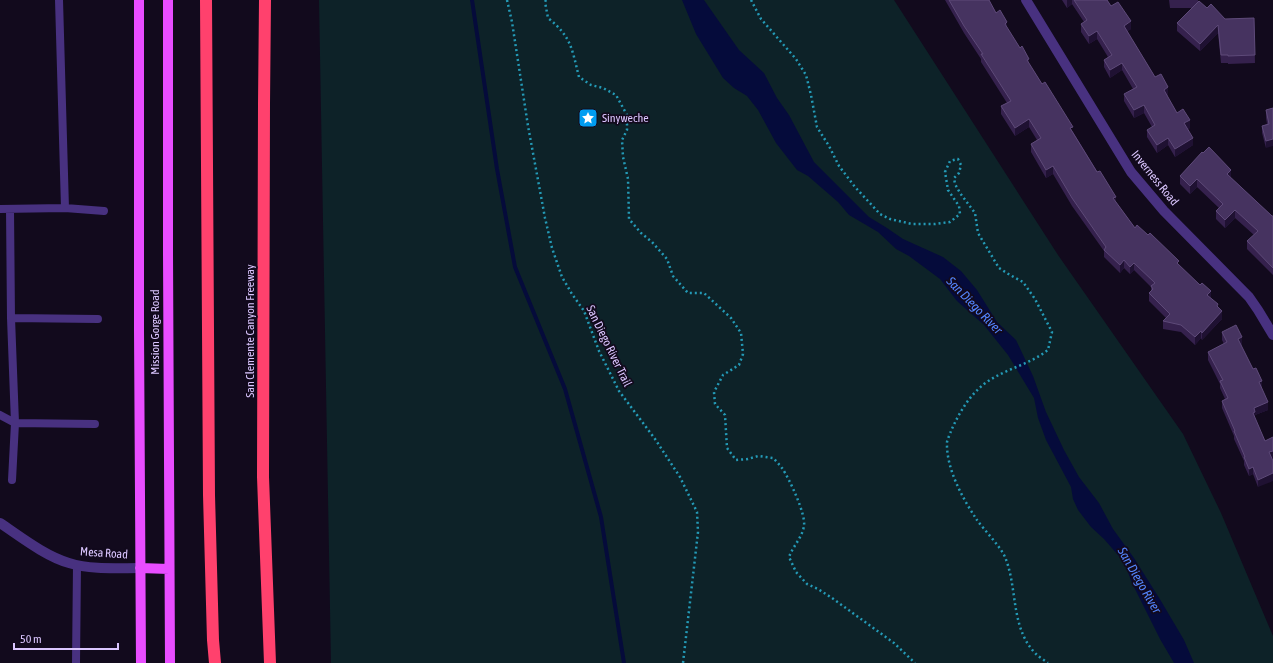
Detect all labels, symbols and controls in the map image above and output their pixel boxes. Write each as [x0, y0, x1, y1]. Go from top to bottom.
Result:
place icon: Sinyweche [577, 107, 599, 129]
place label: Sinyweche [602, 111, 649, 125]
street label: Inverness Road [1128, 148, 1182, 208]
street label: San Clemente Canyon Freeway [243, 264, 257, 398]
water label: San Diego River [943, 273, 1006, 338]
street label: Mission Gorge Road [148, 289, 162, 375]
street label: San Diego River Trail [583, 303, 635, 390]
street label: Mesa Road [80, 544, 128, 562]
water label: San Diego River [1114, 544, 1165, 617]
scale bar [14, 625, 118, 651]
text: 50 m [20, 632, 42, 646]

